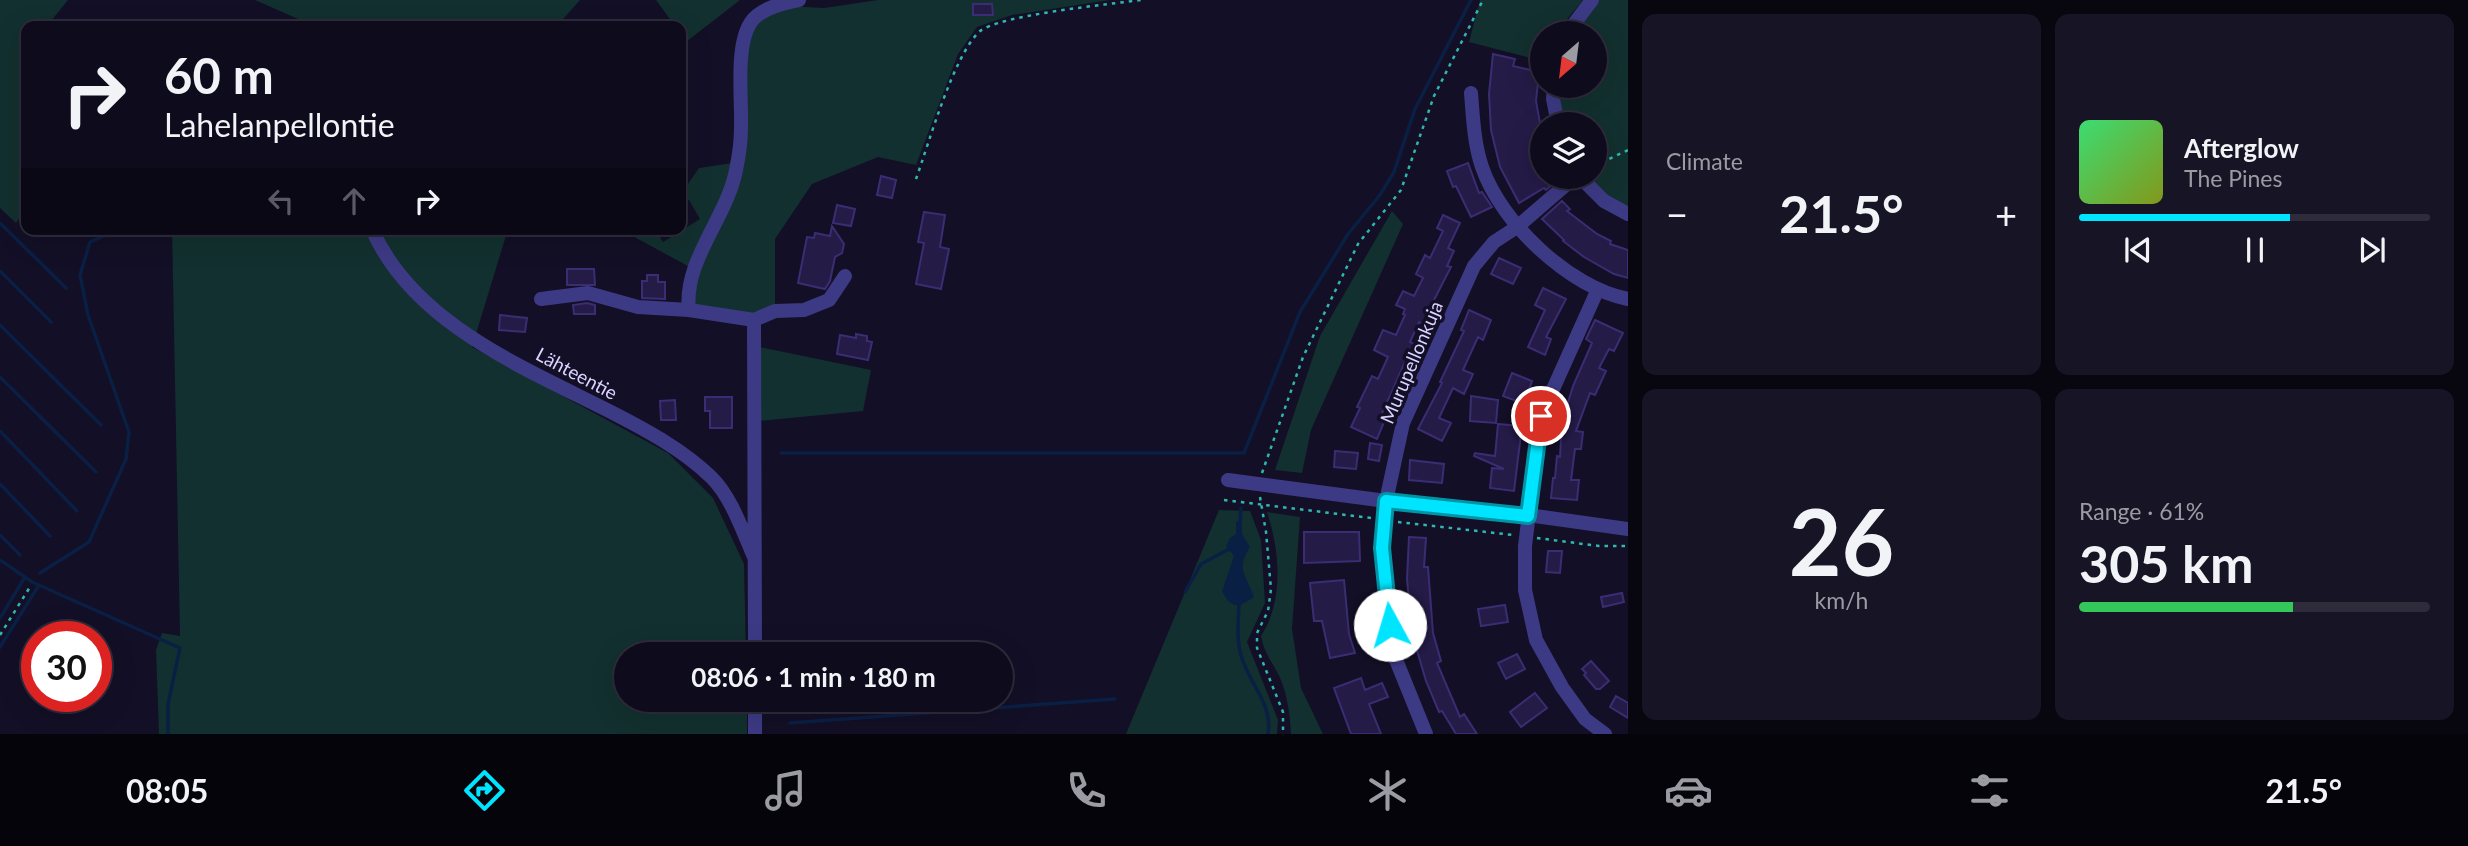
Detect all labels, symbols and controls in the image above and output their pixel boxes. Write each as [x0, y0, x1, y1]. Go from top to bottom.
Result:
north arrow [1530, 21, 1606, 98]
map controls [1530, 21, 1607, 189]
text: 60 m [164, 46, 274, 104]
icon: right [49, 49, 140, 140]
text: Lahelanpellontie [164, 105, 395, 144]
button: layers [1530, 112, 1607, 189]
text: Afterglow [2184, 132, 2299, 164]
text: Climate [1666, 147, 1743, 175]
text: The Pines [2184, 164, 2282, 192]
icon: left [262, 182, 300, 220]
icon: ahead [335, 182, 373, 220]
icon: right [408, 182, 446, 220]
text: 21.5° [1779, 182, 1904, 244]
text: − [1666, 191, 1688, 237]
text: + [1995, 191, 2017, 237]
icon: previous [2119, 231, 2157, 269]
icon: pause [2236, 231, 2274, 269]
icon: next [2353, 231, 2391, 269]
street label: Murupellonkuja [1375, 297, 1447, 427]
street label: Lähteentie [532, 342, 622, 404]
pin [1511, 386, 1571, 446]
icon: arrive [1522, 397, 1560, 435]
text: 26 [1789, 486, 1894, 595]
text: Range · 61% [2079, 497, 2204, 525]
text: 305 km [2079, 532, 2253, 594]
text: km/h [1815, 586, 1868, 614]
position arrow [1353, 588, 1427, 662]
speed limit sign: 30 [21, 621, 112, 712]
text: 08:06 · 1 min · 180 m [691, 661, 936, 693]
icon: directions [460, 766, 509, 815]
icon: music [761, 766, 810, 815]
icon: phone [1062, 766, 1111, 815]
icon: climate [1363, 766, 1412, 815]
icon: car [1664, 766, 1713, 815]
icon: filters [1965, 766, 2014, 815]
text: 08:05 [126, 771, 208, 810]
text: 21.5° [2265, 771, 2342, 810]

